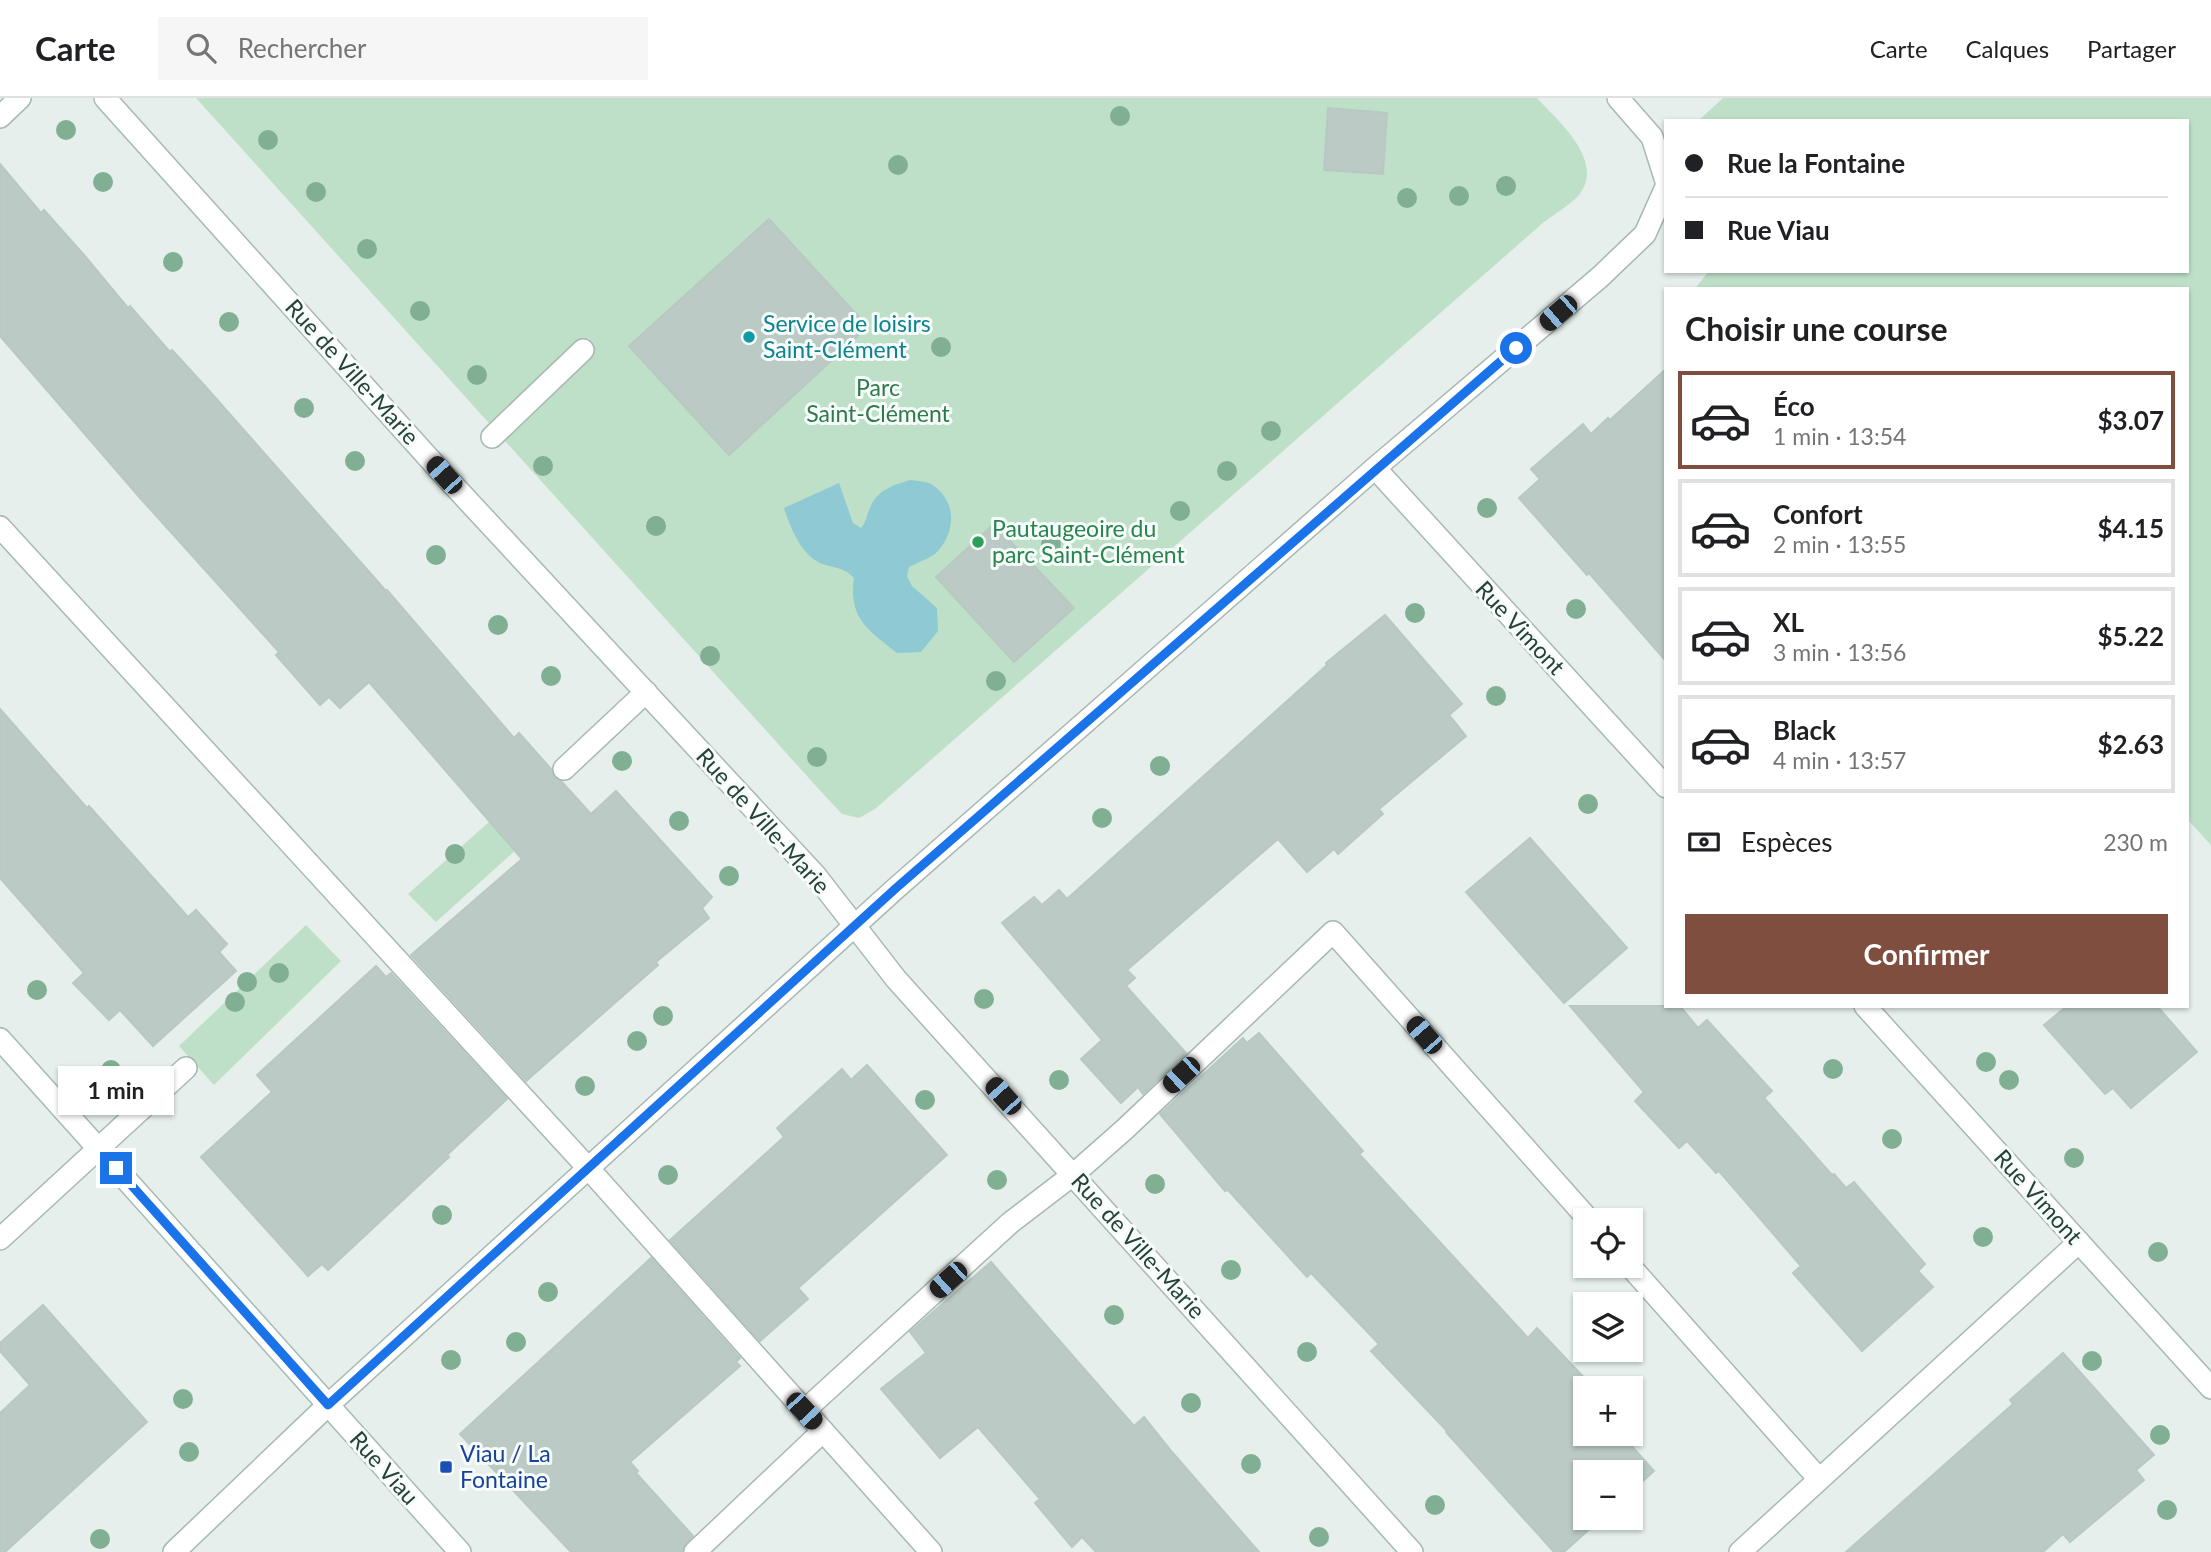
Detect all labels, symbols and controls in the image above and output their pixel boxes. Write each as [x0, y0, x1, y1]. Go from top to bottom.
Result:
search box [158, 17, 648, 80]
text: Carte [35, 28, 116, 68]
icon: search [182, 29, 220, 67]
text: Rechercher [238, 32, 367, 64]
text: Carte [1870, 34, 1928, 63]
text: Calques [1966, 34, 2049, 63]
text: Partager [2087, 34, 2176, 63]
text: Rue la Fontaine [1727, 147, 1905, 179]
text: Rue Viau [1727, 214, 1830, 246]
car [1536, 291, 1581, 335]
street label: Rue de Ville-Marie [280, 293, 425, 450]
place label: Service de loisirs Saint-Clément [763, 309, 931, 363]
text: Choisir une course [1685, 309, 1948, 348]
marker: Service de loisirs Saint-Clément [741, 329, 757, 345]
route start [1500, 332, 1532, 364]
park label: Parc Saint-Clément [806, 373, 951, 427]
icon: car [1689, 389, 1752, 452]
text: Éco [1773, 390, 1815, 422]
text: $3.07 [2098, 404, 2164, 436]
text: 1 min · 13:54 [1773, 422, 1906, 450]
car [423, 452, 466, 498]
icon: car [1689, 497, 1752, 560]
text: Confort [1773, 498, 1863, 530]
text: $4.15 [2098, 512, 2164, 544]
place label: Pautaugeoire du parc Saint-Clément [992, 514, 1185, 568]
text: 2 min · 13:55 [1773, 530, 1906, 558]
marker: Pautaugeoire du parc Saint-Clément [970, 534, 986, 550]
street label: Rue Vimont [1470, 575, 1572, 681]
icon: car [1689, 605, 1752, 668]
text: XL [1773, 606, 1804, 638]
text: $5.22 [2098, 620, 2164, 652]
text: 3 min · 13:56 [1773, 638, 1906, 666]
icon: car [1689, 713, 1752, 776]
text: Black [1773, 714, 1836, 746]
text: $2.63 [2098, 728, 2164, 760]
street label: Rue de Ville-Marie [691, 742, 836, 899]
text: 4 min · 13:57 [1773, 746, 1906, 774]
icon: cash [1685, 823, 1723, 861]
text: Espèces [1741, 826, 1833, 858]
text: 230 m [2103, 828, 2168, 856]
button: Confirmer [1685, 914, 2168, 994]
car [1403, 1012, 1446, 1058]
car [1159, 1053, 1204, 1097]
callout: 1 min [58, 1066, 174, 1116]
car [982, 1073, 1025, 1119]
text: 1 min [87, 1076, 145, 1104]
street label: Rue Vimont [1989, 1143, 2089, 1250]
route end [100, 1152, 132, 1184]
street label: Rue de Ville-Marie [1066, 1167, 1211, 1324]
map controls [1573, 1208, 1643, 1530]
button: locate [1573, 1208, 1643, 1278]
car [926, 1258, 971, 1302]
button: layers [1573, 1292, 1643, 1362]
button: + [1573, 1376, 1643, 1446]
car [782, 1388, 827, 1434]
street label: Rue Viau [344, 1425, 425, 1510]
place label: Viau / La Fontaine [460, 1439, 551, 1493]
marker: Viau / La Fontaine [438, 1459, 454, 1475]
button: − [1573, 1460, 1643, 1530]

